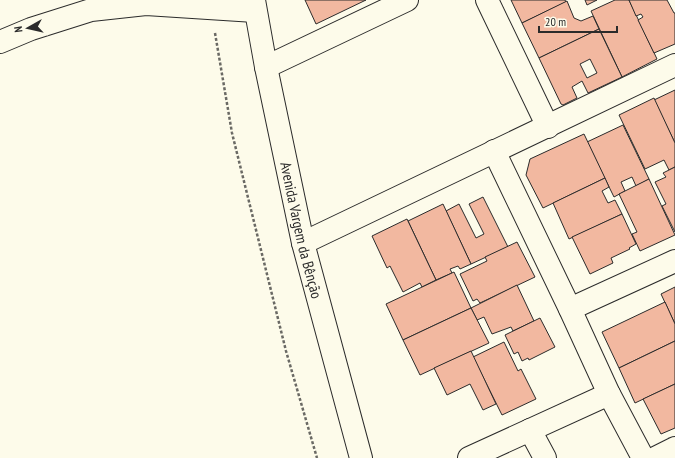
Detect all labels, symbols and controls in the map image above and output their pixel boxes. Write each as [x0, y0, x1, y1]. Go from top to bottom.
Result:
north arrow [8, 8, 48, 48]
scale bar [539, 8, 617, 34]
text: 20 m [545, 14, 566, 29]
text: N [11, 25, 25, 33]
street label: Avenida Vargem da Bênção [277, 160, 327, 300]

